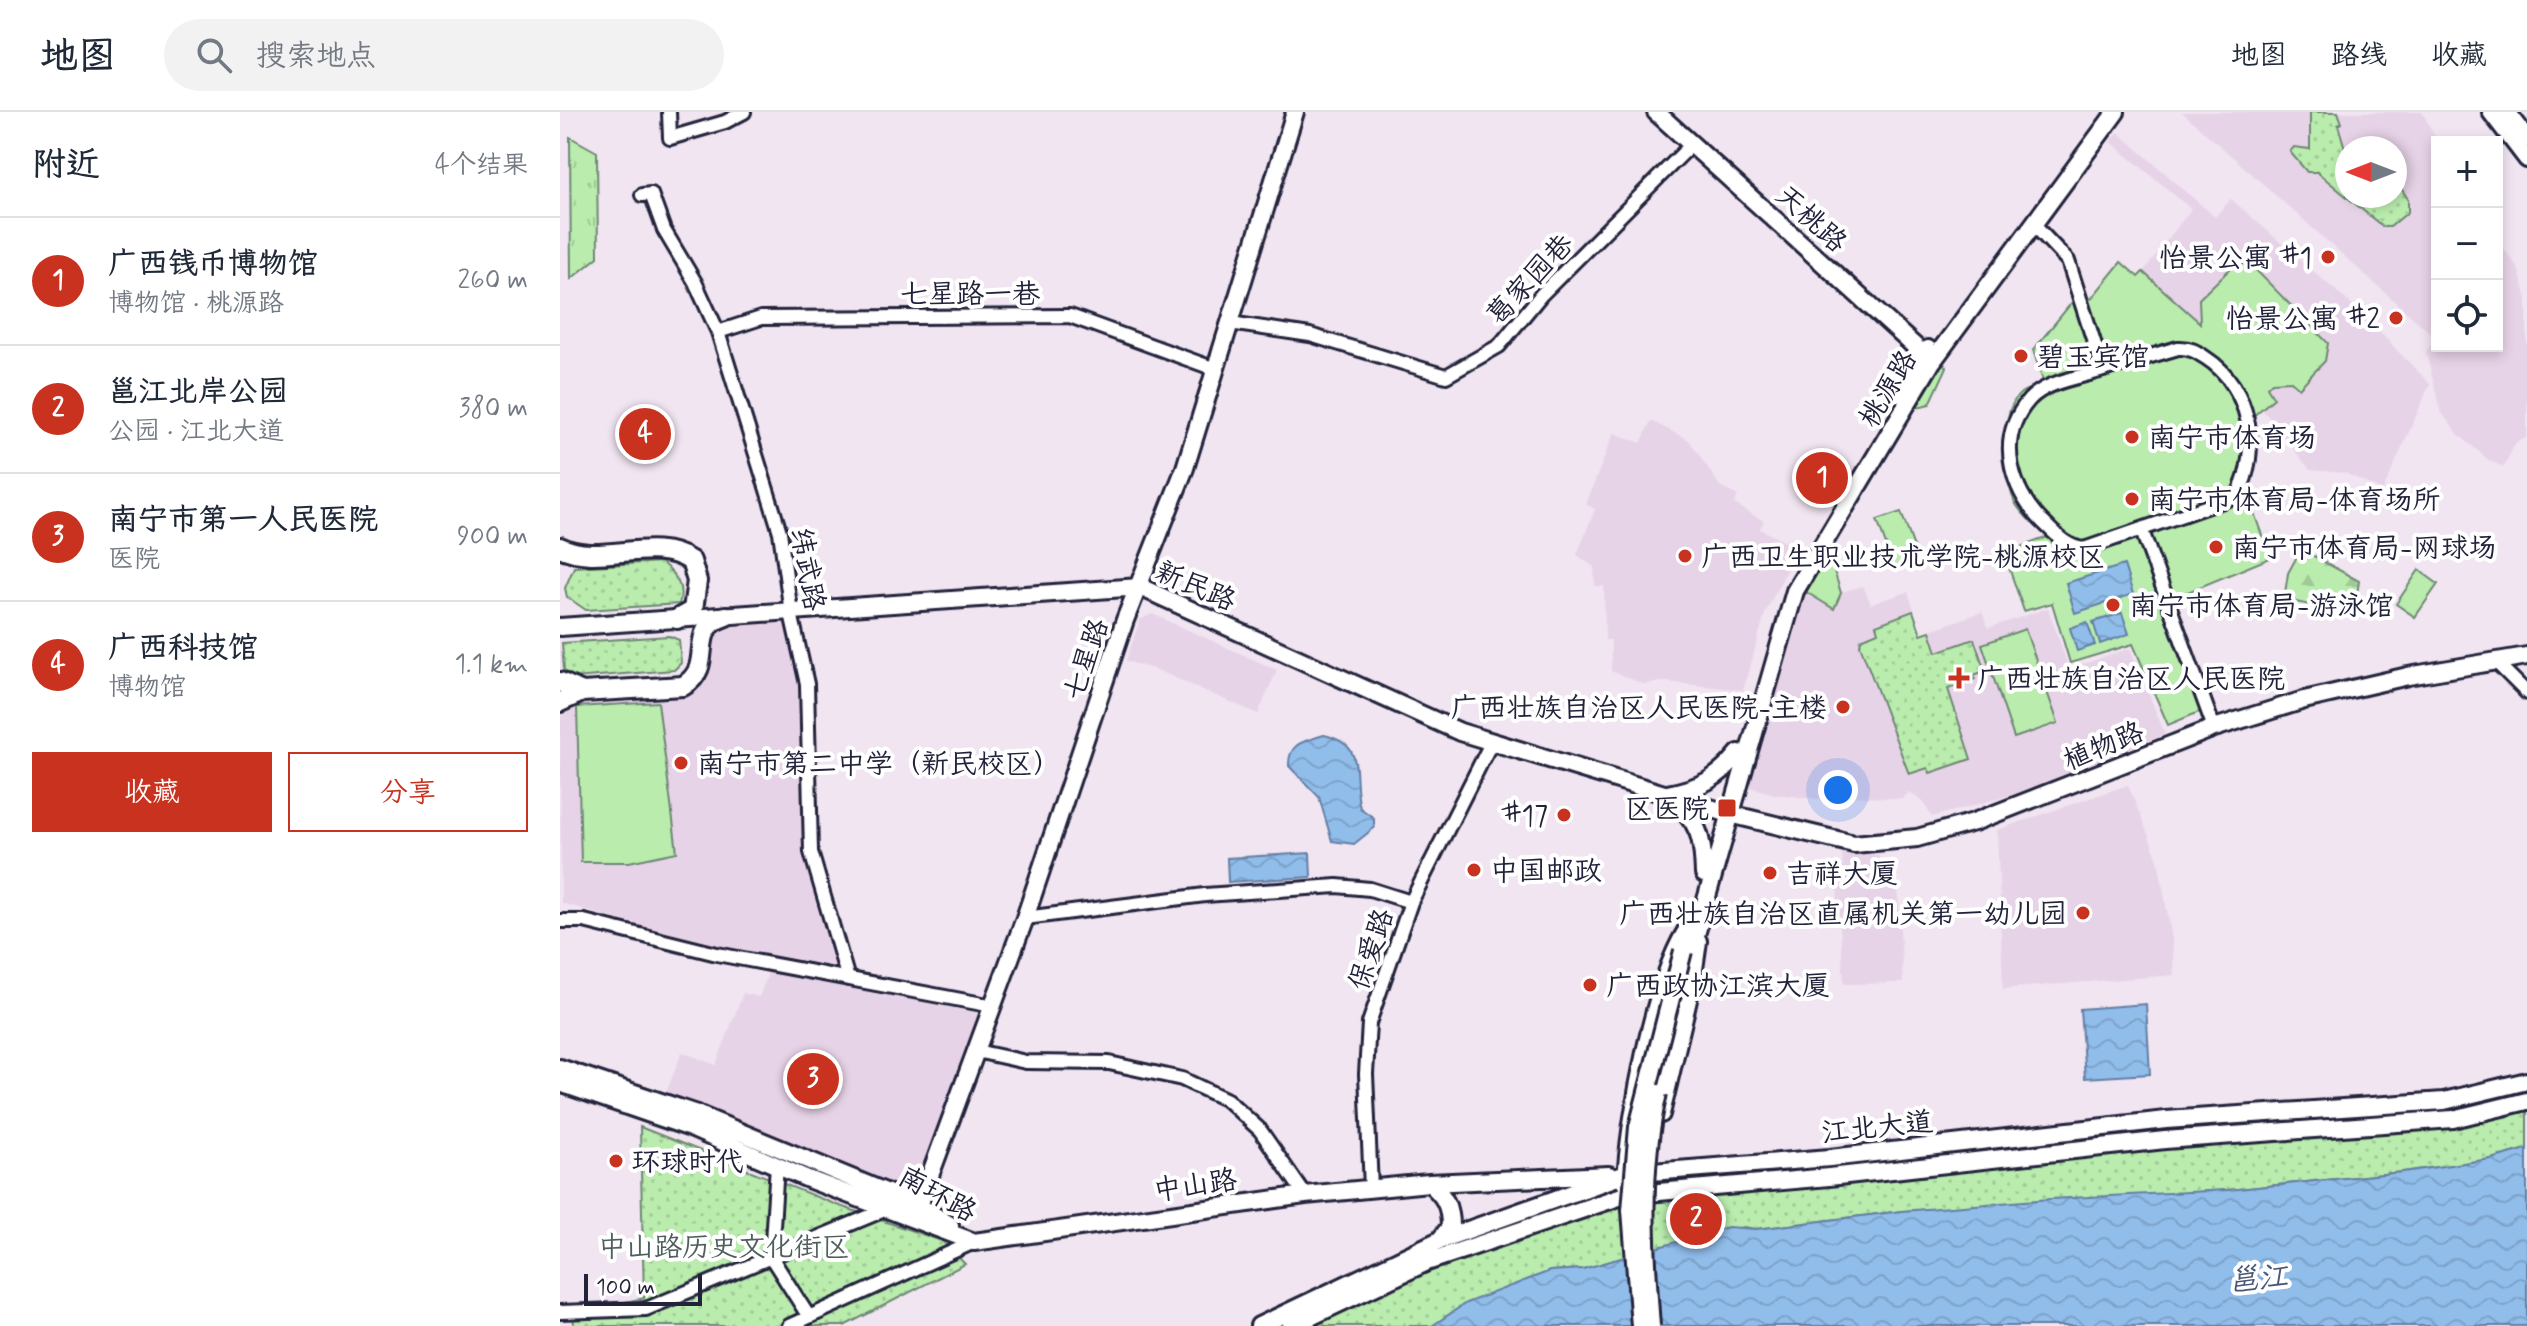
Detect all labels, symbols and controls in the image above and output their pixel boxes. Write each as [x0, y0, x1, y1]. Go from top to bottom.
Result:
search box [164, 19, 724, 91]
text: 地图 [40, 33, 116, 82]
icon: search [192, 33, 236, 77]
text: 搜索地点 [256, 37, 376, 76]
text: 地图 [2231, 38, 2287, 75]
text: 路线 [2331, 38, 2387, 75]
text: 收藏 [2431, 38, 2487, 75]
north arrow [2335, 136, 2407, 208]
map controls [2431, 136, 2503, 352]
button: + [2431, 136, 2503, 208]
text: 附近 [32, 143, 100, 188]
text: 4个结果 [435, 149, 528, 183]
street label: 天桃路 [1767, 178, 1854, 262]
button: − [2431, 208, 2503, 280]
street label: 葛家园巷 [1479, 226, 1583, 334]
place label: 怡景公寓 #1 [2159, 241, 2312, 278]
text: 广西钱币博物馆 [108, 245, 318, 284]
marker: 怡景公寓 #1 [2319, 248, 2337, 266]
text: 1 [52, 264, 64, 298]
text: 260 m [458, 264, 528, 298]
street label: 七星路一巷 [900, 277, 1041, 314]
button: locate [2431, 280, 2503, 352]
text: 博物馆 · 桃源路 [108, 287, 284, 321]
place label: 怡景公寓 #2 [2226, 302, 2380, 339]
marker: 怡景公寓 #2 [2387, 309, 2405, 327]
place label: 碧玉宾馆 [2037, 340, 2149, 377]
street label: 桃源路 [1852, 344, 1927, 435]
marker: 碧玉宾馆 [2012, 347, 2030, 365]
text: 邕江北岸公园 [108, 373, 288, 412]
text: 2 [52, 392, 64, 426]
text: 380 m [459, 392, 528, 426]
pin: 4 [619, 404, 671, 464]
text: 公园 · 江北大道 [108, 415, 284, 449]
place label: 南宁市体育场 [2148, 421, 2316, 458]
marker: 南宁市体育场 [2123, 428, 2141, 446]
pin: 1 [1796, 448, 1848, 508]
place label: 南宁市体育局-体育场所 [2148, 483, 2441, 520]
marker: 南宁市体育局-体育场所 [2123, 490, 2141, 508]
text: 南宁市第一人民医院 [108, 501, 378, 540]
text: 3 [52, 520, 64, 554]
text: 900 m [457, 520, 528, 554]
street label: 纬武路 [781, 525, 832, 614]
place label: 南宁市体育局-网球场 [2232, 531, 2497, 568]
marker: 南宁市体育局-网球场 [2207, 538, 2225, 556]
place label: 广西卫生职业技术学院-桃源校区 [1701, 540, 2106, 577]
text: 医院 [108, 543, 160, 577]
marker: 广西卫生职业技术学院-桃源校区 [1676, 547, 1694, 565]
street label: 新民路 [1149, 554, 1241, 621]
place label: 南宁市体育局-游泳馆 [2129, 589, 2394, 626]
marker: 南宁市体育局-游泳馆 [2104, 596, 2122, 614]
street label: 七星路 [1056, 614, 1119, 706]
text: 广西科技馆 [108, 629, 258, 668]
text: 4 [50, 648, 66, 682]
text: 1.1 km [454, 648, 528, 682]
place label: 广西壮族自治区人民医院 [1977, 662, 2285, 699]
marker: 广西壮族自治区人民医院 [1948, 667, 1970, 689]
text: 博物馆 [108, 671, 186, 705]
place label: 广西壮族自治区人民医院-主楼 [1450, 691, 1827, 728]
marker: 广西壮族自治区人民医院-主楼 [1834, 698, 1852, 716]
street label: 植物路 [2058, 714, 2150, 780]
place label: 南宁市第二中学（新民校区） [697, 747, 1061, 784]
button: 收藏 [32, 752, 272, 832]
button: 分享 [288, 752, 528, 832]
marker: 南宁市第二中学（新民校区） [672, 754, 690, 772]
your location [1818, 770, 1858, 810]
place label: 区医院 [1625, 792, 1709, 829]
marker: 区医院 [1716, 797, 1738, 819]
place label: #17 [1501, 799, 1548, 836]
marker: #17 [1555, 806, 1573, 824]
place label: 中国邮政 [1490, 854, 1602, 891]
place label: 吉祥大厦 [1786, 857, 1898, 894]
marker: 中国邮政 [1465, 861, 1483, 879]
marker: 吉祥大厦 [1761, 864, 1779, 882]
place label: 广西壮族自治区直属机关第一幼儿园 [1619, 897, 2067, 934]
street label: 保爱路 [1341, 904, 1404, 996]
marker: 广西壮族自治区直属机关第一幼儿园 [2074, 904, 2092, 922]
place label: 广西政协江滨大厦 [1606, 969, 1830, 1006]
marker: 广西政协江滨大厦 [1581, 976, 1599, 994]
pin: 3 [787, 1049, 839, 1109]
street label: 江北大道 [1820, 1104, 1935, 1153]
place label: 环球时代 [632, 1145, 744, 1182]
marker: 环球时代 [607, 1152, 625, 1170]
street label: 南环路 [891, 1159, 982, 1232]
street label: 中山路 [1151, 1162, 1240, 1211]
pin: 2 [1670, 1189, 1722, 1249]
park label: 中山路历史文化街区 [598, 1230, 850, 1267]
water label: 邕江 [2227, 1257, 2292, 1302]
scale bar [584, 1270, 702, 1306]
text: 100 m [596, 1274, 655, 1302]

